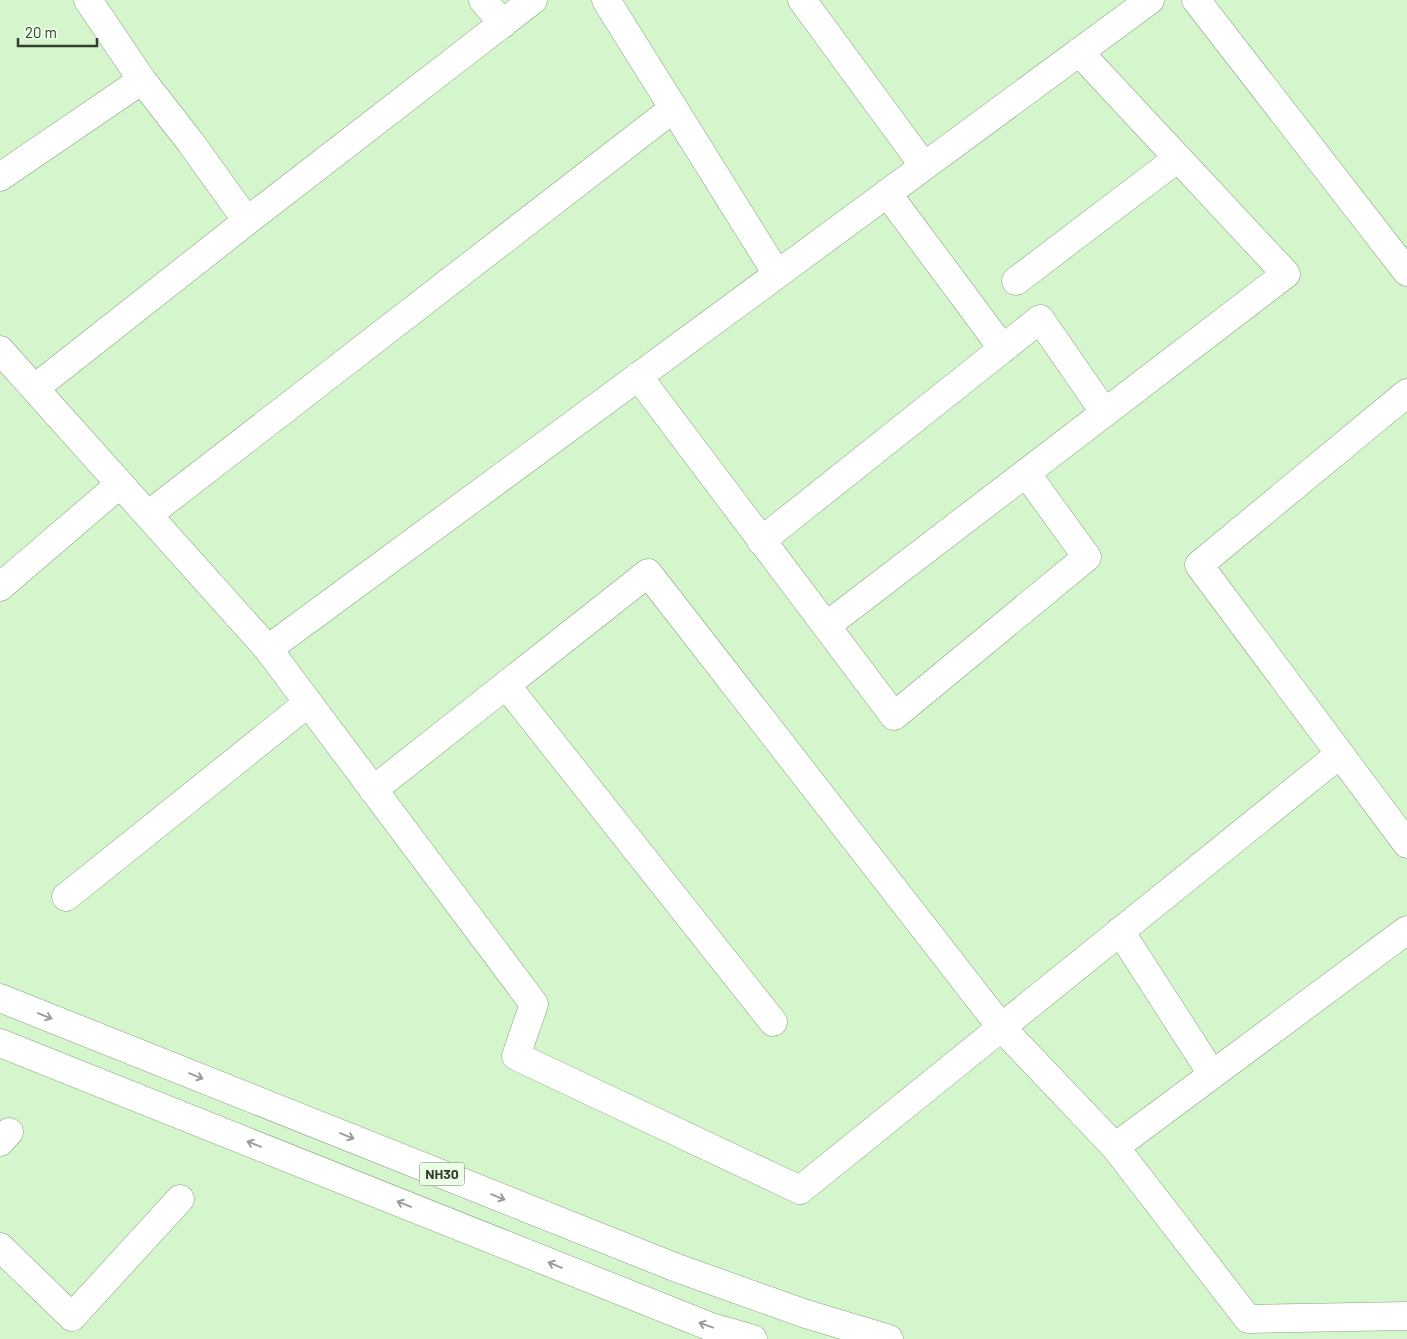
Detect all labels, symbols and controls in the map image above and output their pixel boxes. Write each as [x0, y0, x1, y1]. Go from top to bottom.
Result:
scale bar [18, 15, 96, 47]
text: 20 m [25, 23, 57, 41]
one-way arrow [37, 1011, 52, 1021]
one-way arrow [188, 1072, 203, 1081]
one-way arrow [339, 1132, 354, 1141]
one-way arrow [246, 1139, 262, 1148]
road number: NH30 [420, 1162, 464, 1186]
one-way arrow [490, 1192, 505, 1202]
one-way arrow [397, 1199, 412, 1208]
one-way arrow [548, 1260, 563, 1269]
one-way arrow [699, 1320, 714, 1329]

